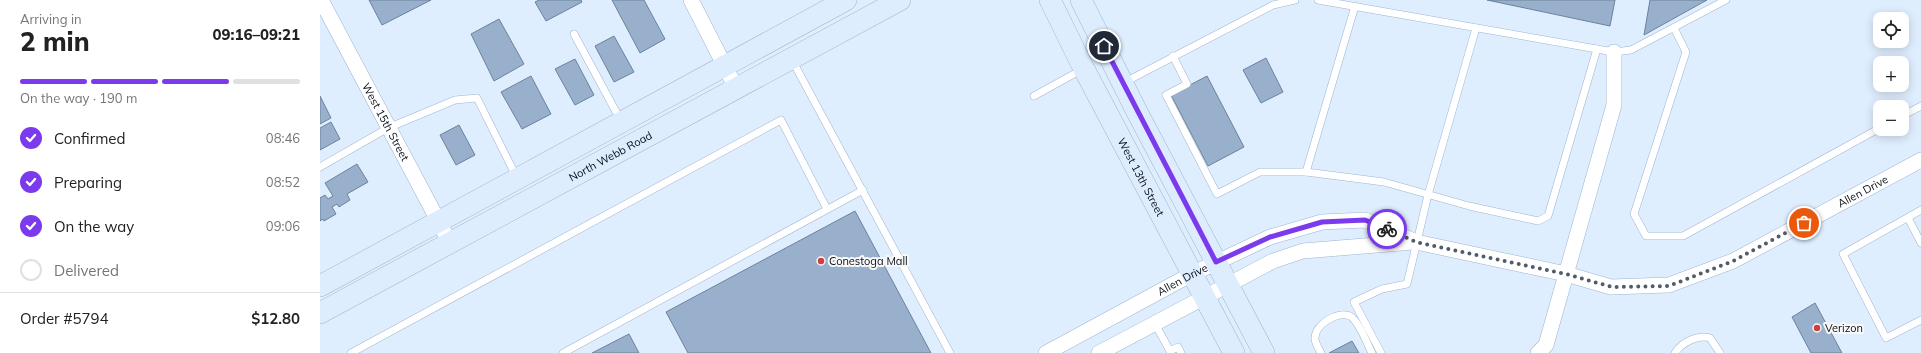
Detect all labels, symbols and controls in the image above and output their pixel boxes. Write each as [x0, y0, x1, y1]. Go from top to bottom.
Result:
text: Arriving in [20, 11, 82, 27]
map controls [1873, 12, 1909, 136]
button: locate [1873, 12, 1909, 48]
text: 2 min [20, 25, 90, 58]
text: 09:16–09:21 [213, 25, 300, 44]
pin [1087, 29, 1121, 63]
icon: home [1093, 35, 1115, 57]
button: + [1873, 56, 1909, 92]
street label: West 15th Street [359, 80, 412, 164]
text: On the way · 190 m [20, 90, 137, 106]
button: − [1873, 100, 1909, 136]
icon: check [20, 127, 42, 149]
street label: North Webb Road [566, 128, 655, 184]
text: Confirmed [54, 129, 125, 148]
text: 08:46 [266, 130, 300, 146]
street label: West 13th Street [1115, 135, 1167, 219]
icon: check [20, 171, 42, 193]
street label: Allen Drive [1835, 172, 1890, 211]
text: Preparing [54, 173, 122, 192]
text: 08:52 [266, 174, 300, 190]
pin [1787, 206, 1821, 240]
courier [1367, 209, 1407, 249]
icon: bag [1793, 212, 1815, 234]
icon: check [20, 215, 42, 237]
text: On the way [54, 217, 134, 236]
text: 09:06 [266, 218, 300, 234]
icon: bike [1376, 218, 1398, 240]
place label: Conestoga Mall [829, 254, 908, 268]
marker: Conestoga Mall [816, 256, 826, 266]
text: Delivered [54, 261, 119, 280]
street label: Allen Drive [1155, 261, 1210, 299]
text: Order #5794 [20, 309, 108, 328]
text: $12.80 [251, 309, 300, 328]
place label: Verizon [1825, 321, 1863, 335]
marker: Verizon [1812, 323, 1822, 333]

